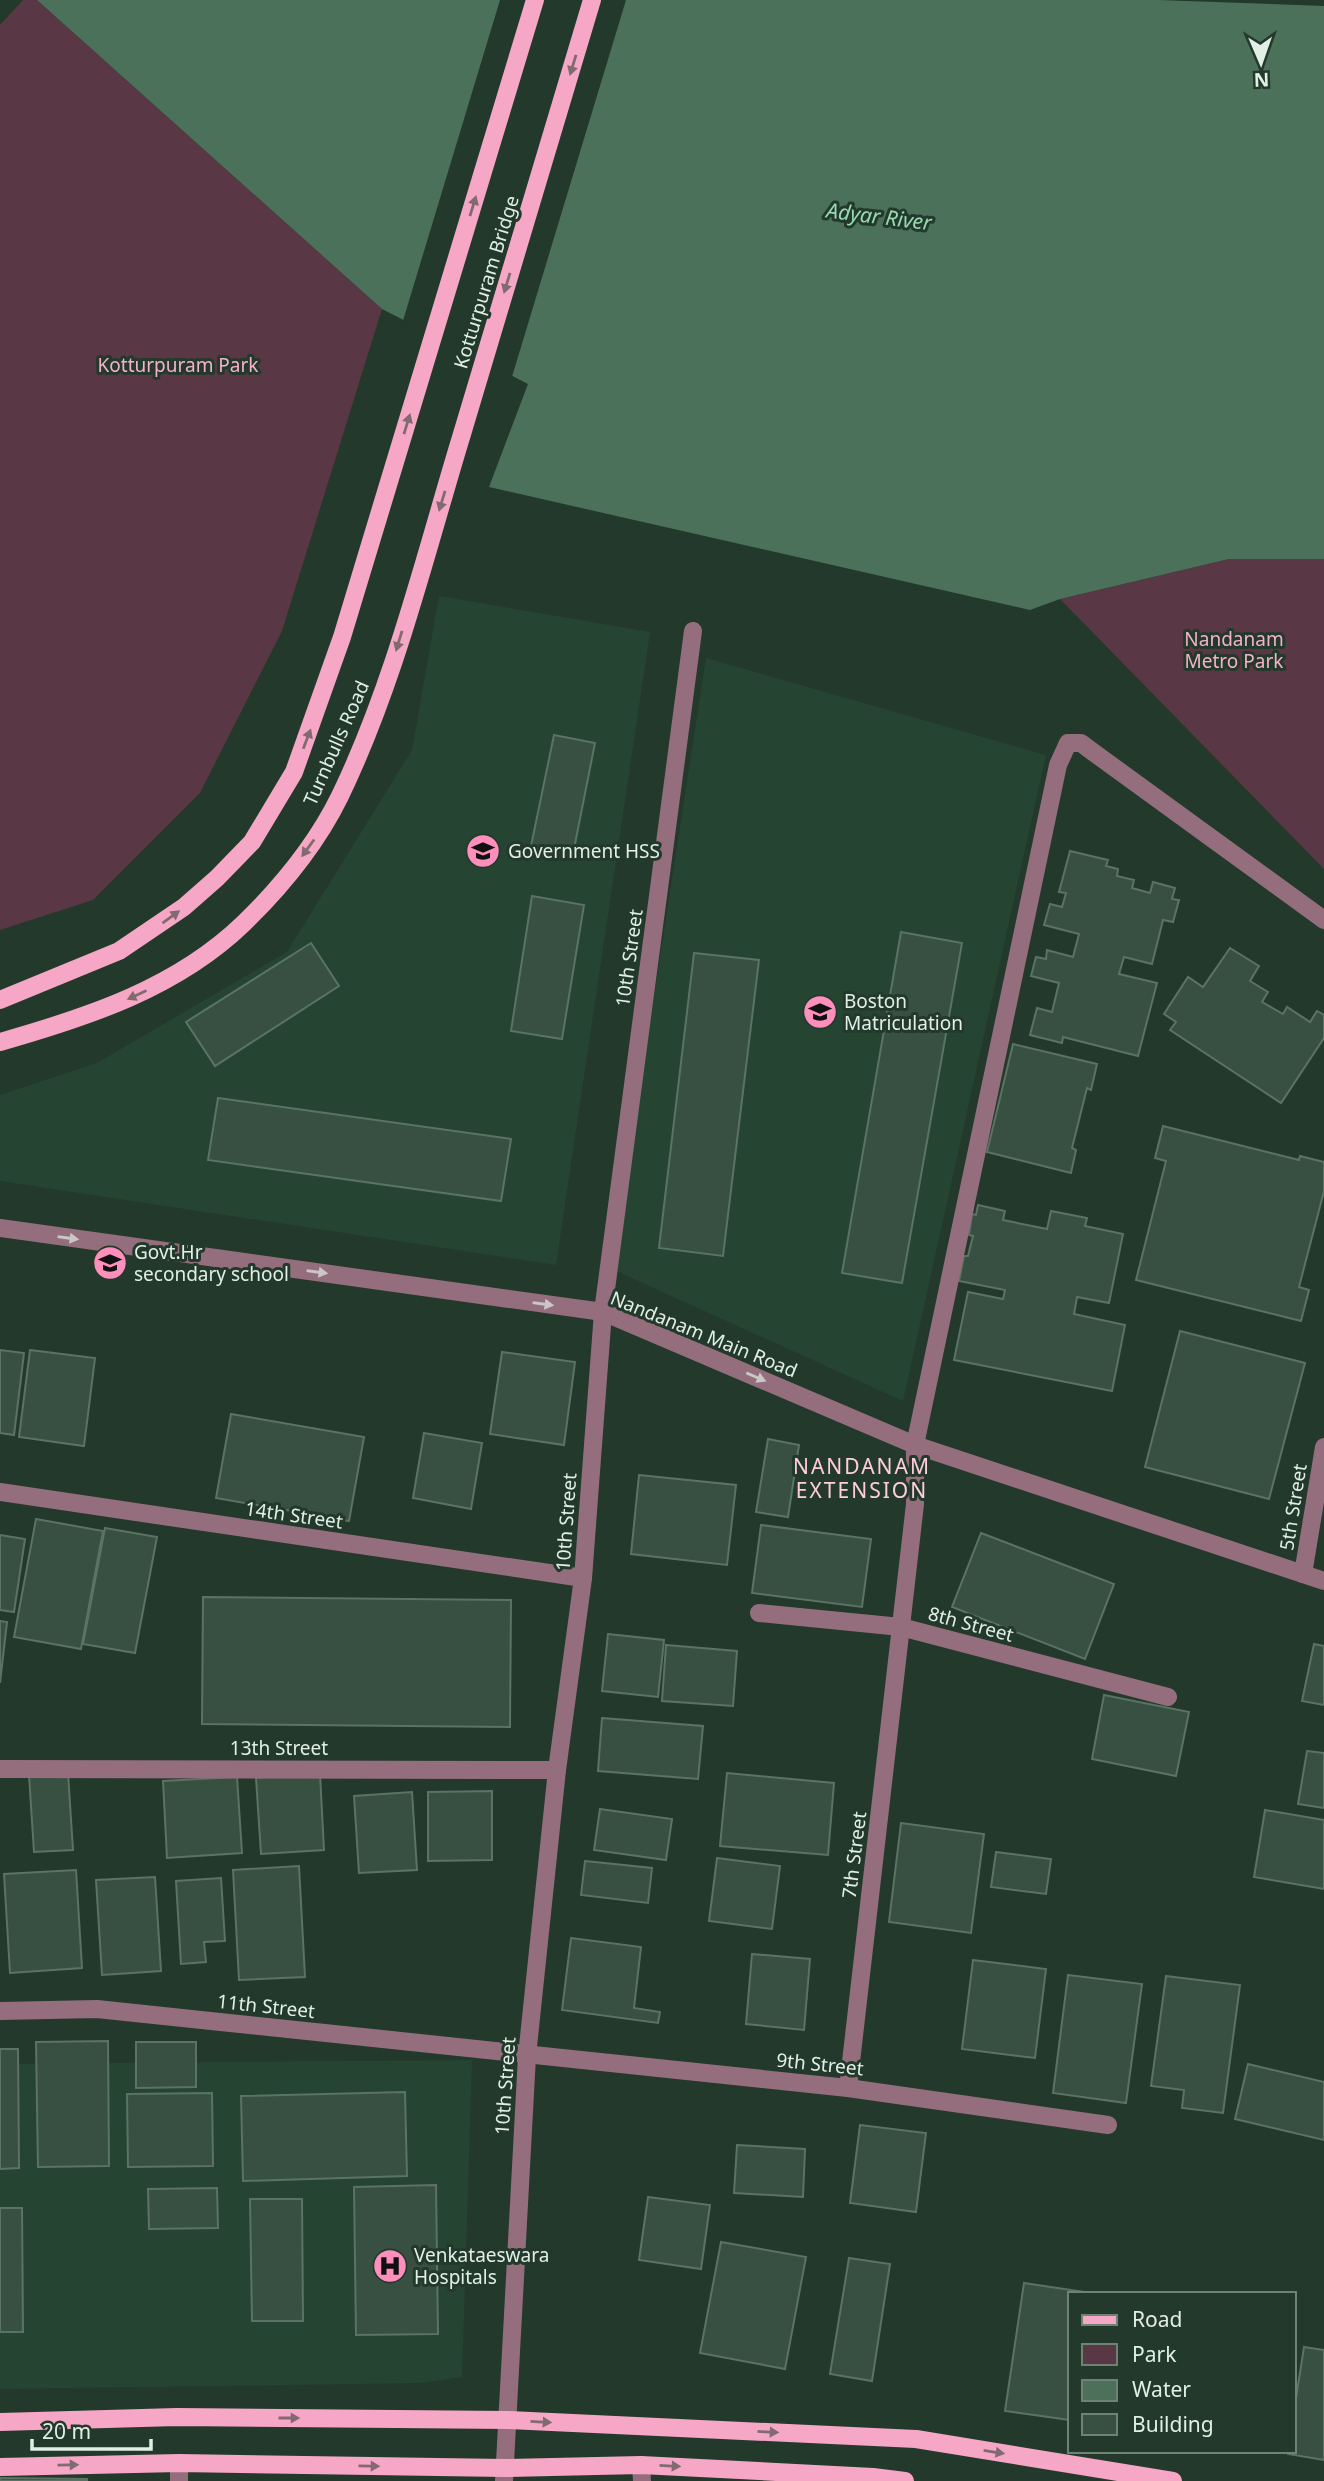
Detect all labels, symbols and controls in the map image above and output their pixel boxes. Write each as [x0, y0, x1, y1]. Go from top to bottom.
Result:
north arrow [1226, 28, 1296, 98]
one-way arrow [567, 55, 577, 76]
text: N [1253, 67, 1270, 93]
street label: Kotturpuram Bridge [447, 192, 525, 372]
water label: Adyar River [823, 195, 935, 237]
one-way arrow [468, 196, 478, 217]
one-way arrow [502, 273, 512, 294]
park label: Kotturpuram Park [98, 352, 258, 378]
one-way arrow [402, 413, 412, 434]
one-way arrow [436, 491, 446, 512]
park label: Nandanam Metro Park [1184, 626, 1284, 674]
one-way arrow [394, 631, 404, 652]
street label: Turnbulls Road [297, 677, 375, 809]
one-way arrow [301, 729, 312, 750]
school or university icon: Government HSS [464, 832, 502, 870]
place label: Government HSS [508, 838, 660, 864]
one-way arrow [301, 839, 315, 857]
street label: 10th Street [609, 907, 649, 1008]
one-way arrow [162, 910, 180, 924]
place label: Boston Matriculation [844, 988, 963, 1036]
one-way arrow [127, 989, 147, 1001]
school or university icon: Boston Matriculation [801, 993, 839, 1031]
one-way arrow [57, 1232, 79, 1243]
place label: Govt.Hr secondary school [134, 1239, 289, 1287]
school or university icon: Govt.Hr secondary school [91, 1244, 129, 1282]
one-way arrow [306, 1267, 328, 1278]
street label: Nandanam Main Road [607, 1285, 801, 1383]
one-way arrow [532, 1298, 554, 1309]
one-way arrow [746, 1372, 767, 1383]
district label: NANDANAM EXTENSION [793, 1452, 931, 1504]
street label: 5th Street [1273, 1462, 1313, 1552]
street label: 10th Street [550, 1472, 582, 1572]
street label: 14th Street [244, 1495, 345, 1535]
street label: 8th Street [925, 1600, 1017, 1648]
street label: 13th Street [230, 1735, 328, 1761]
street label: 7th Street [836, 1810, 872, 1900]
street label: 11th Street [216, 1988, 316, 2024]
street label: 10th Street [489, 2036, 521, 2136]
street label: 9th Street [775, 2046, 865, 2082]
place label: Venkataeswara Hospitals [414, 2242, 549, 2290]
hospital icon: Venkataeswara Hospitals [371, 2247, 409, 2285]
legend [1068, 2292, 1296, 2453]
text: Road [1132, 2305, 1182, 2333]
text: Park [1132, 2340, 1177, 2368]
text: Water [1132, 2375, 1191, 2403]
scale bar [32, 2408, 150, 2452]
text: Building [1132, 2410, 1214, 2438]
one-way arrow [278, 2413, 300, 2424]
one-way arrow [530, 2416, 552, 2427]
text: 20 m [42, 2417, 91, 2445]
one-way arrow [757, 2427, 779, 2438]
one-way arrow [983, 2447, 1005, 2458]
one-way arrow [57, 2460, 79, 2471]
one-way arrow [358, 2460, 380, 2472]
one-way arrow [659, 2461, 681, 2472]

